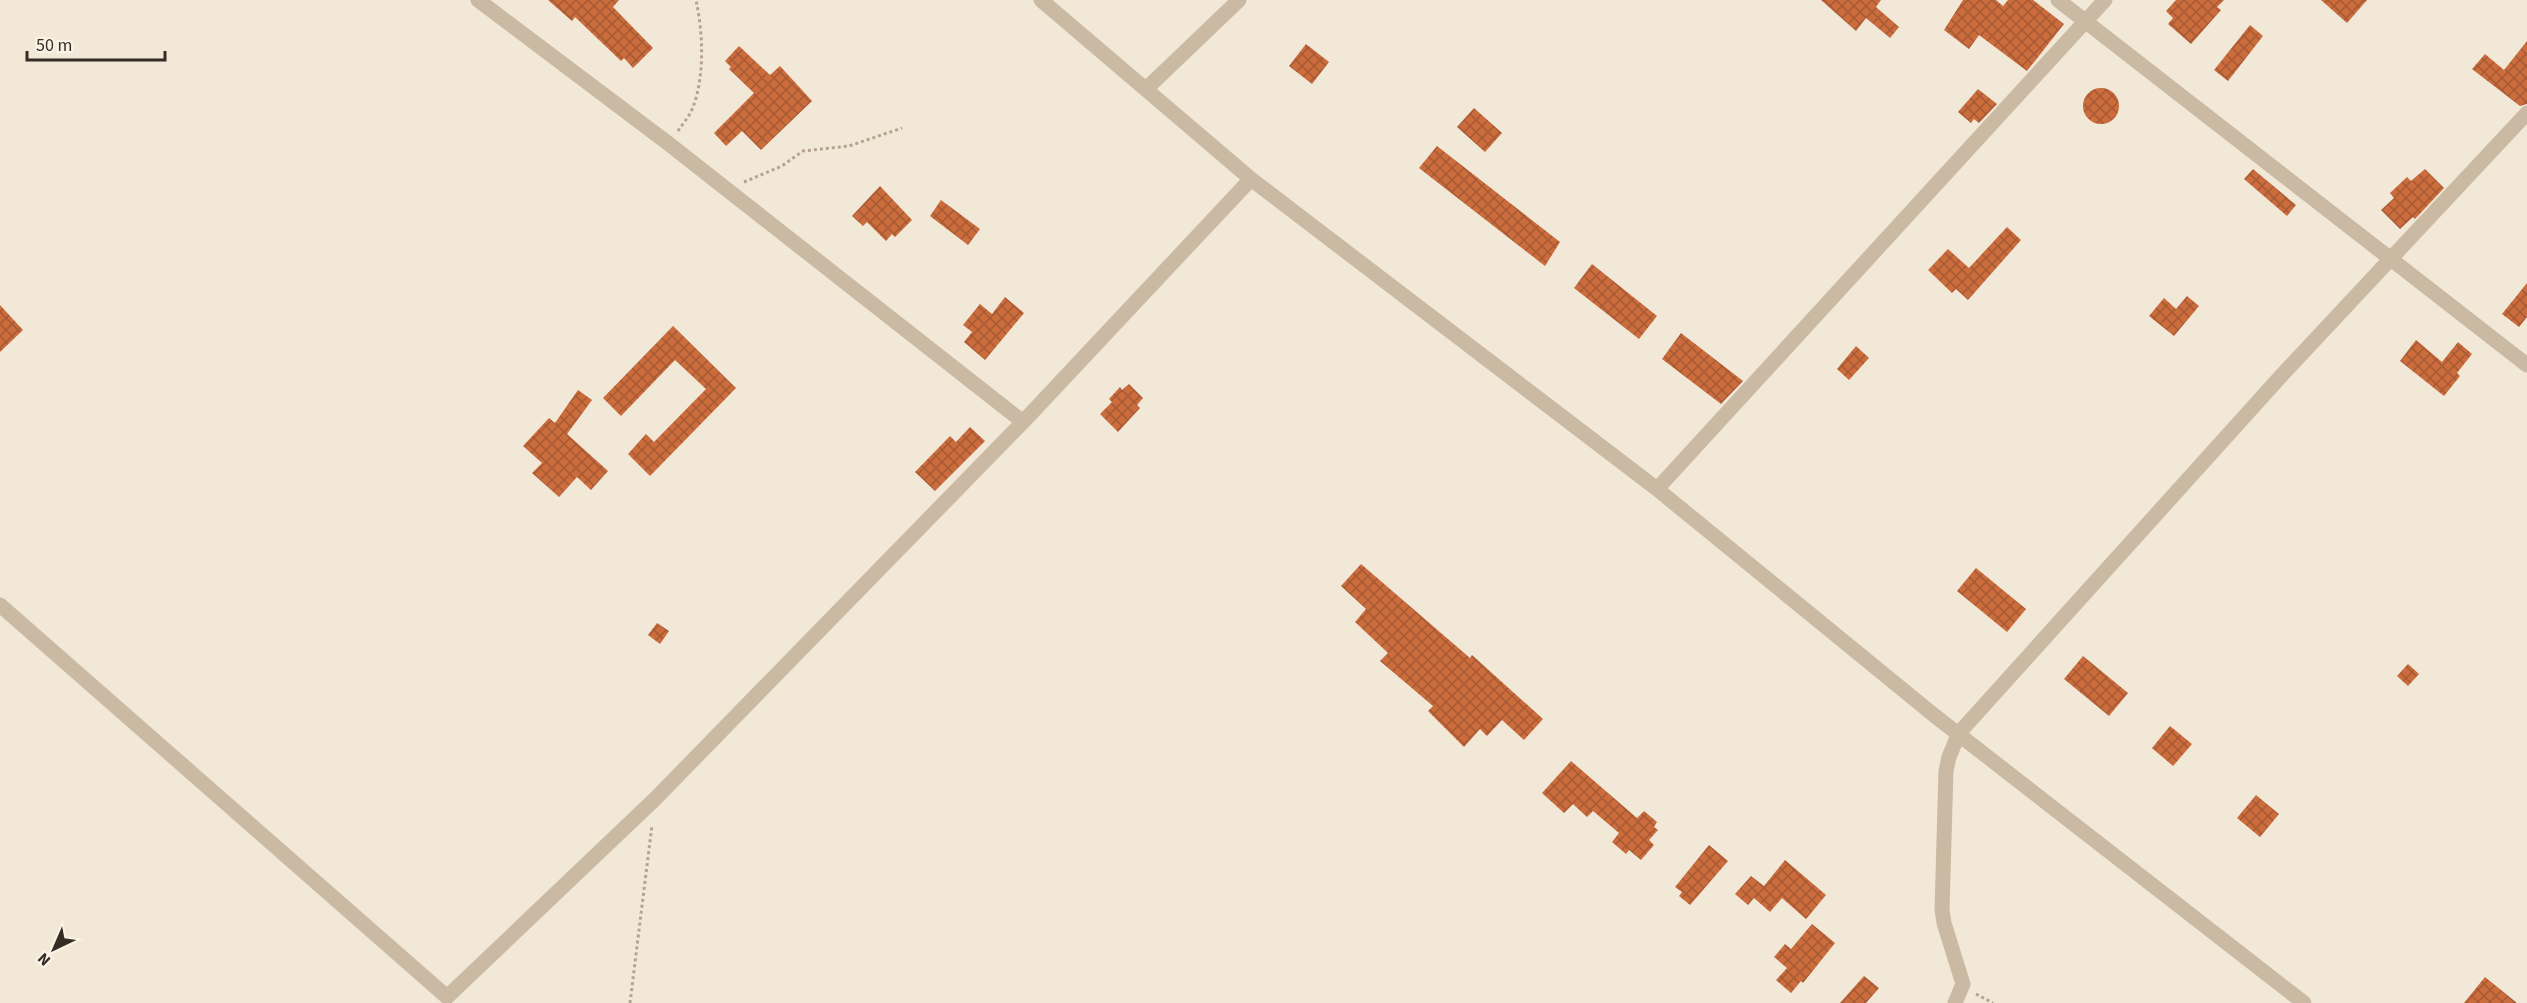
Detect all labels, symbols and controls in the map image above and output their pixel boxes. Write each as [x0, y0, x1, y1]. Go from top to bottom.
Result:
scale bar [27, 24, 165, 62]
text: 50 m [36, 33, 72, 58]
north arrow [24, 919, 84, 979]
text: N [33, 947, 56, 971]

